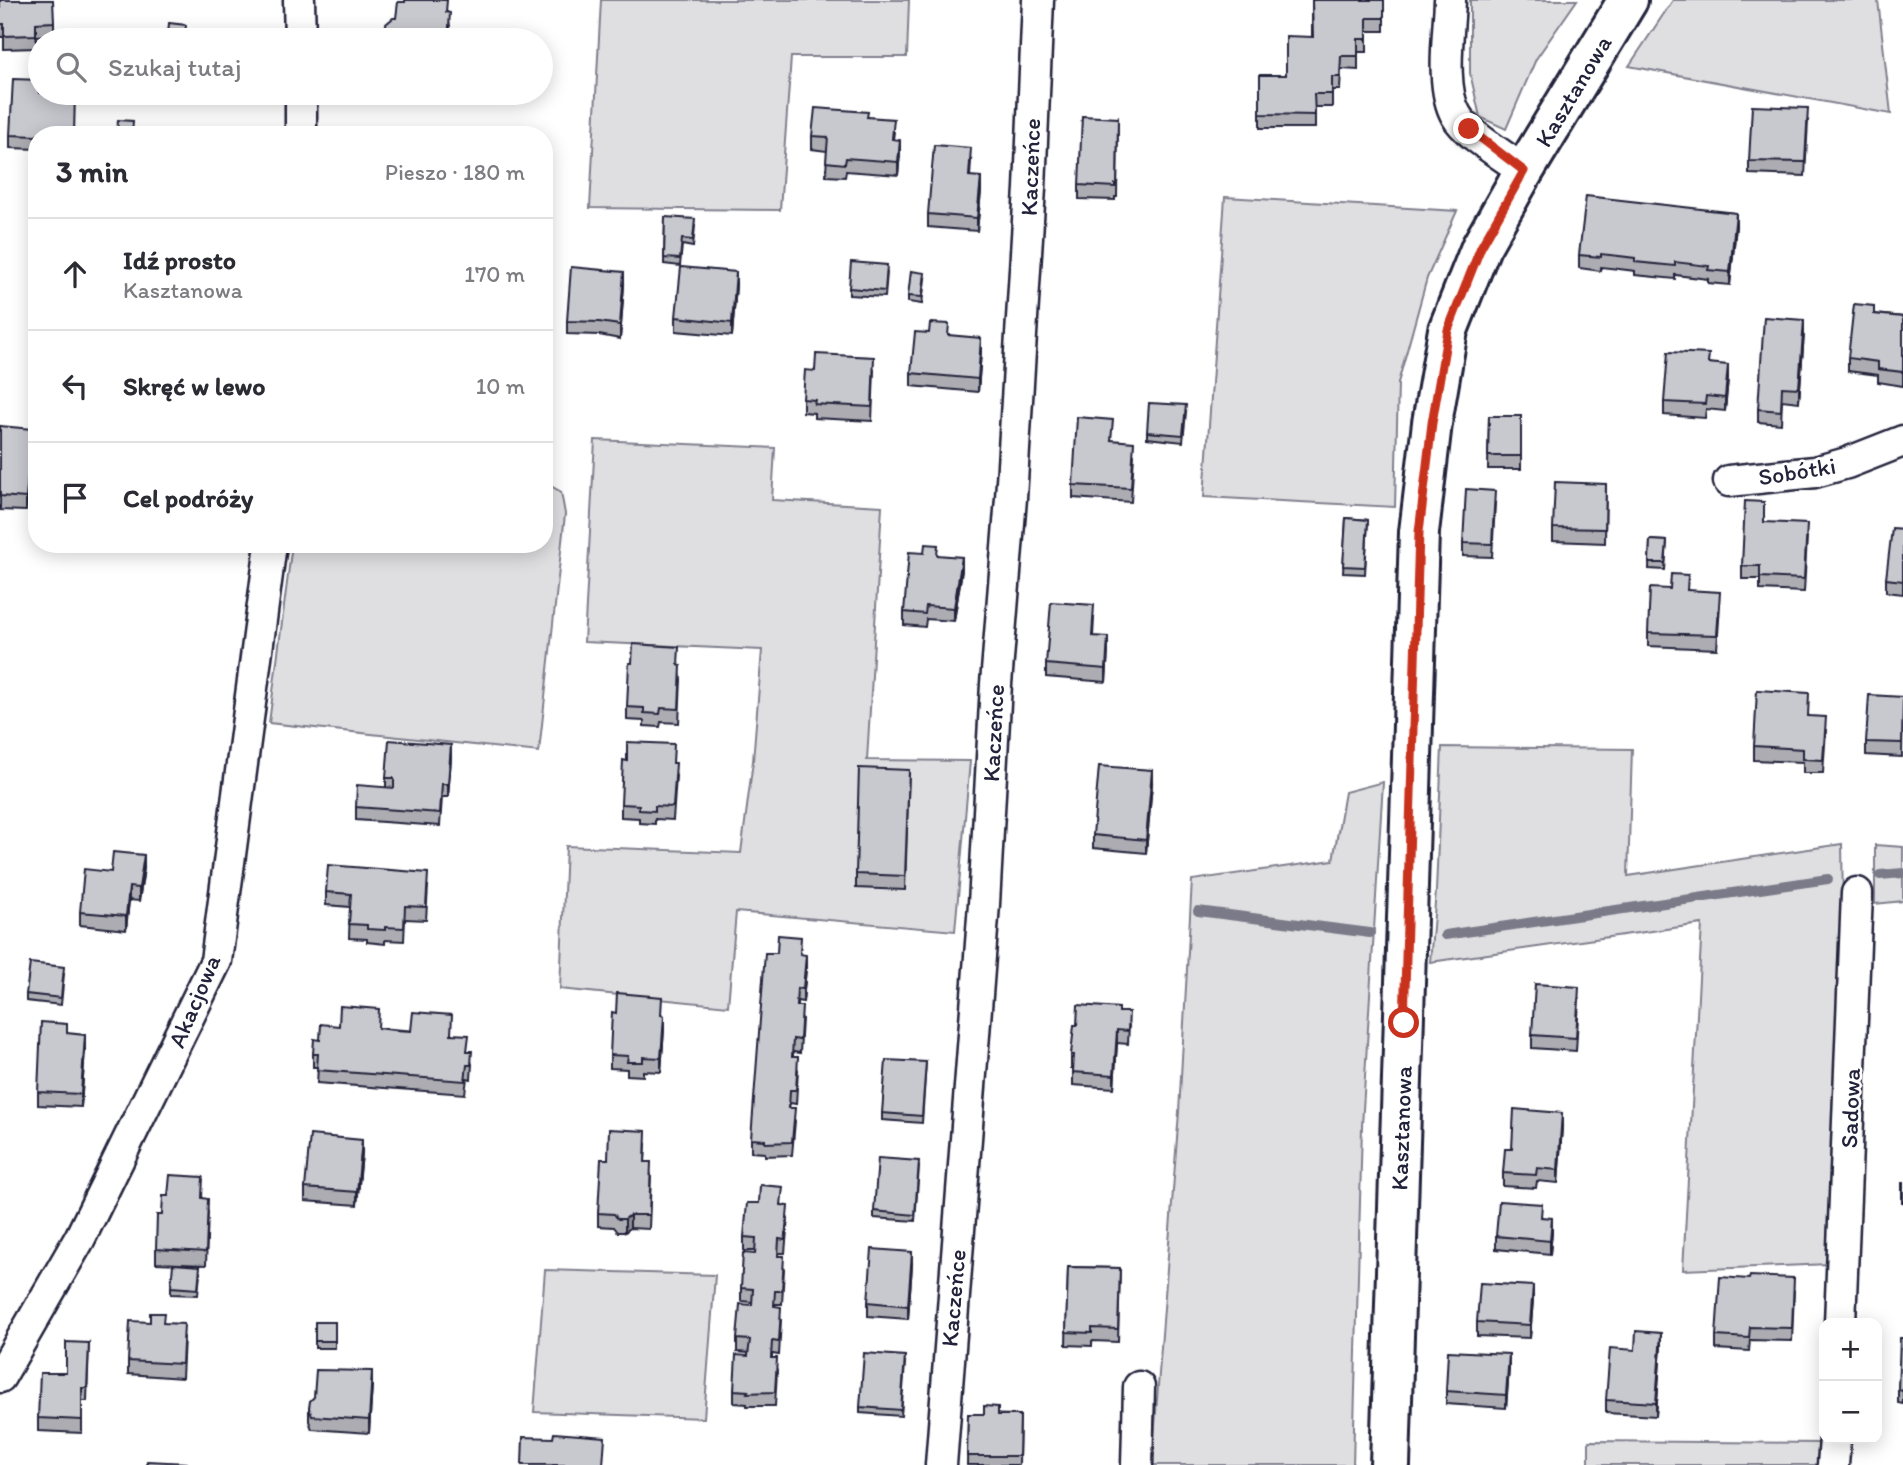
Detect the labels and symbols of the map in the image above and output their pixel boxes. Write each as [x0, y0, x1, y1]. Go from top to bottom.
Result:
street label: Kasztanowa [1528, 30, 1618, 152]
route end [1453, 113, 1484, 144]
street label: Kaczeńce [1014, 118, 1046, 216]
street label: Sobótki [1756, 451, 1838, 491]
street label: Kaczeńce [976, 683, 1010, 783]
street label: Akacjowa [161, 950, 227, 1052]
route start [1388, 1007, 1419, 1038]
street label: Kasztanowa [1384, 1065, 1418, 1191]
street label: Sadowa [1834, 1067, 1866, 1149]
street label: Kaczeńce [934, 1248, 972, 1348]

